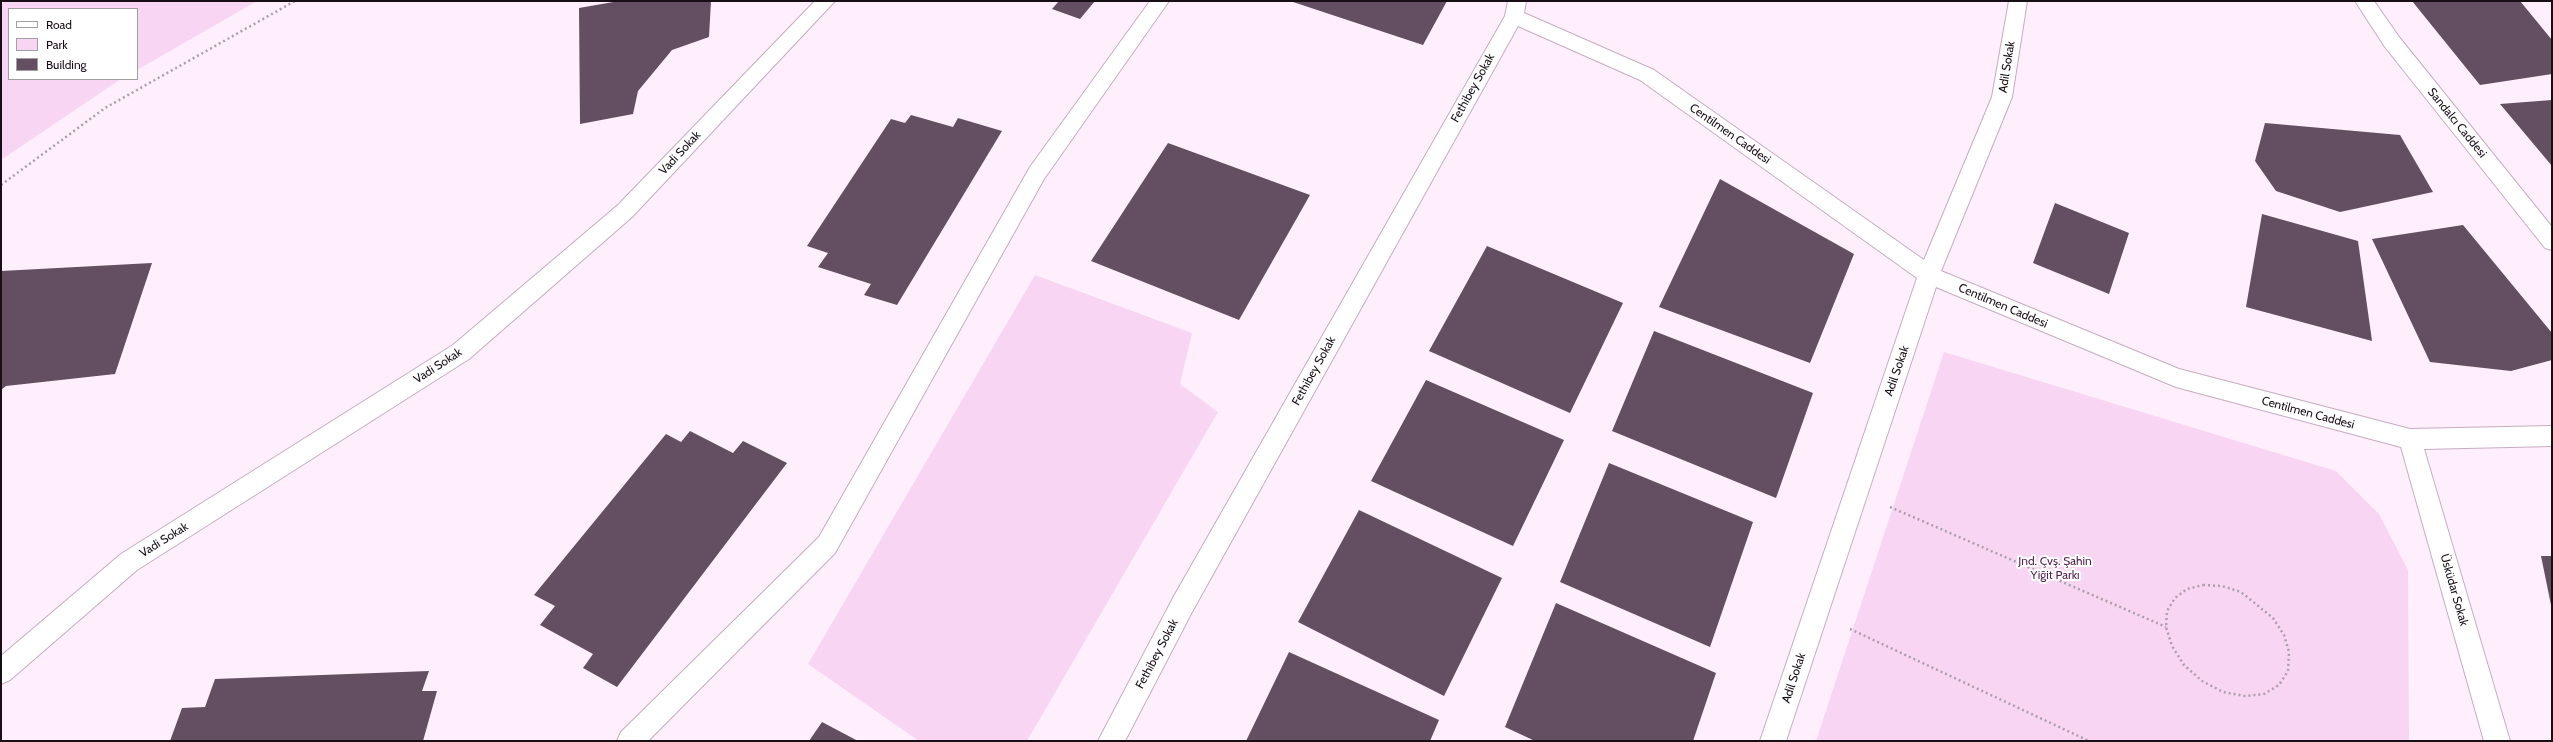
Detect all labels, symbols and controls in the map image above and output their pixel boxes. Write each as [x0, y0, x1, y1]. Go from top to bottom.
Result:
legend [8, 8, 138, 80]
text: Road [46, 17, 72, 32]
text: Park [46, 37, 68, 52]
street label: Adil Sokak [1996, 40, 2018, 94]
street label: Fethibey Sokak [1448, 51, 1498, 125]
text: Building [46, 57, 87, 72]
street label: Sandalcı Caddesi [2425, 85, 2489, 161]
street label: Centilmen Caddesi [1687, 101, 1773, 167]
street label: Vadi Sokak [656, 128, 704, 178]
street label: Centilmen Caddesi [1956, 281, 2050, 331]
street label: Fethibey Sokak [1289, 334, 1339, 408]
street label: Adil Sokak [1882, 344, 1912, 398]
street label: Vadi Sokak [411, 345, 465, 387]
street label: Centilmen Caddesi [2260, 394, 2356, 432]
street label: Vadi Sokak [137, 519, 191, 561]
street label: Üsküdar Sokak [2437, 552, 2471, 628]
park label: Jnd. Çvş. Şahin Yiğit Parkı [2018, 554, 2092, 582]
street label: Fethibey Sokak [1133, 617, 1181, 691]
street label: Adil Sokak [1779, 651, 1809, 705]

